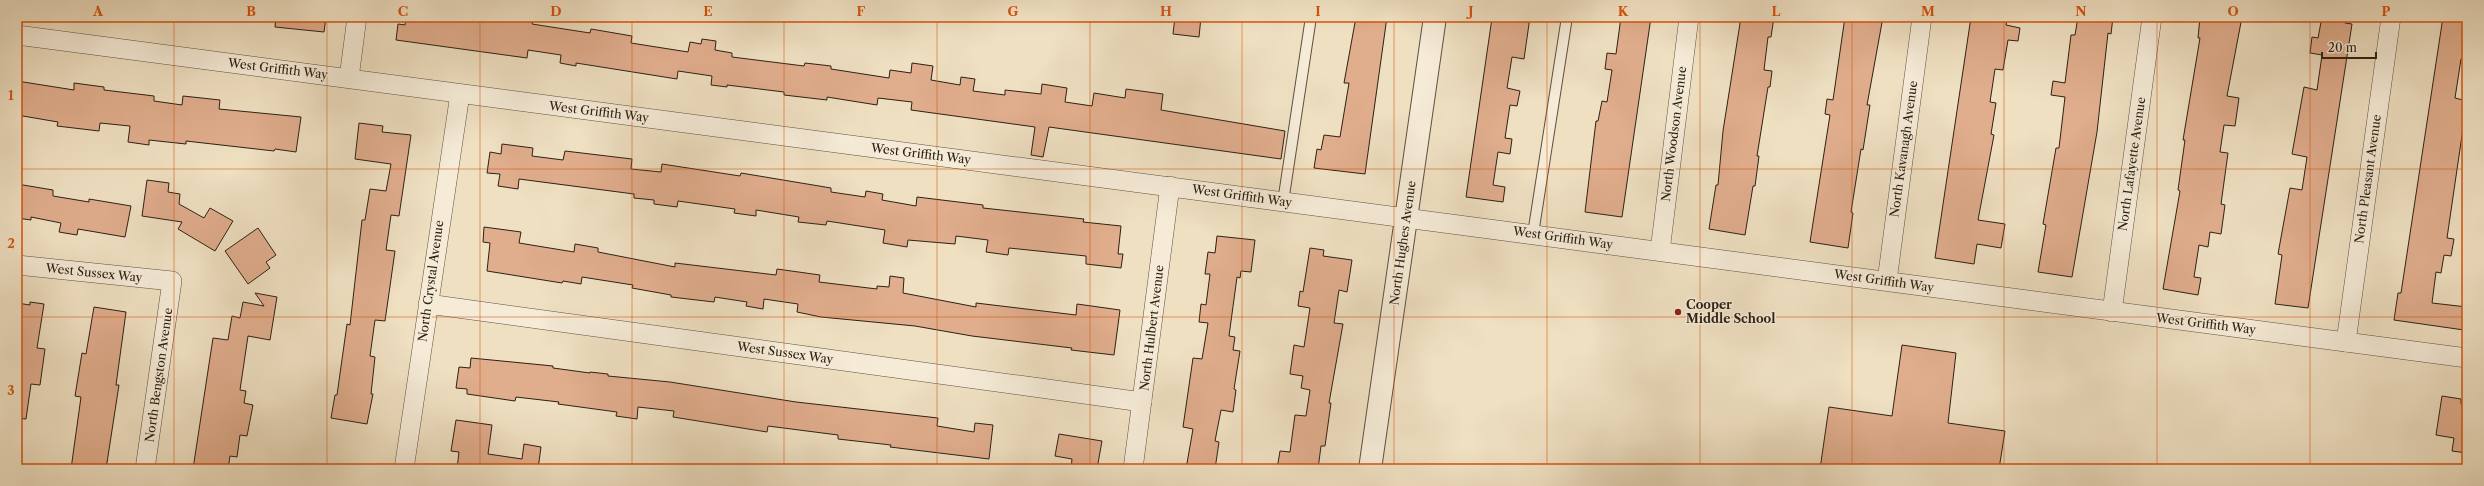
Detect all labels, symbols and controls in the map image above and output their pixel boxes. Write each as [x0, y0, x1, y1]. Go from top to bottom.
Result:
text: A [92, 3, 104, 19]
text: B [246, 3, 256, 19]
text: C [398, 3, 408, 19]
text: D [550, 3, 562, 19]
text: E [703, 3, 713, 19]
text: F [857, 3, 866, 19]
text: G [1007, 3, 1019, 19]
text: H [1160, 3, 1172, 19]
text: I [1315, 3, 1321, 19]
text: J [1466, 3, 1474, 19]
text: K [1618, 3, 1629, 19]
text: L [1772, 3, 1781, 19]
text: M [1921, 3, 1935, 19]
text: N [2075, 3, 2087, 19]
text: O [2227, 3, 2239, 19]
text: P [2382, 3, 2391, 19]
scale bar [2322, 34, 2376, 60]
text: 20 m [2328, 40, 2357, 55]
street label: West Griffith Way [226, 55, 329, 82]
street label: North Woodson Avenue [1658, 65, 1689, 202]
street label: North Kavanagh Avenue [1886, 79, 1921, 218]
text: 1 [8, 87, 14, 103]
street label: North Lafayette Avenue [2115, 96, 2148, 232]
street label: West Griffith Way [547, 98, 650, 125]
street label: North Pleasant Avenue [2351, 113, 2384, 244]
street label: West Griffith Way [869, 140, 972, 167]
street label: North Hughes Avenue [1386, 179, 1419, 306]
street label: West Griffith Way [1190, 181, 1293, 210]
street label: North Crystal Avenue [415, 219, 446, 343]
street label: West Griffith Way [1511, 223, 1614, 252]
text: 2 [7, 235, 15, 251]
street label: West Sussex Way [44, 260, 143, 285]
street label: North Hulbert Avenue [1136, 264, 1167, 392]
street label: West Griffith Way [1832, 266, 1935, 295]
place label: Cooper Middle School [1686, 297, 1775, 326]
street label: North Bengston Avenue [142, 307, 175, 443]
marker: Cooper Middle School [1673, 307, 1683, 317]
street label: West Griffith Way [2154, 310, 2257, 337]
street label: West Sussex Way [735, 338, 834, 367]
text: 3 [7, 382, 15, 398]

